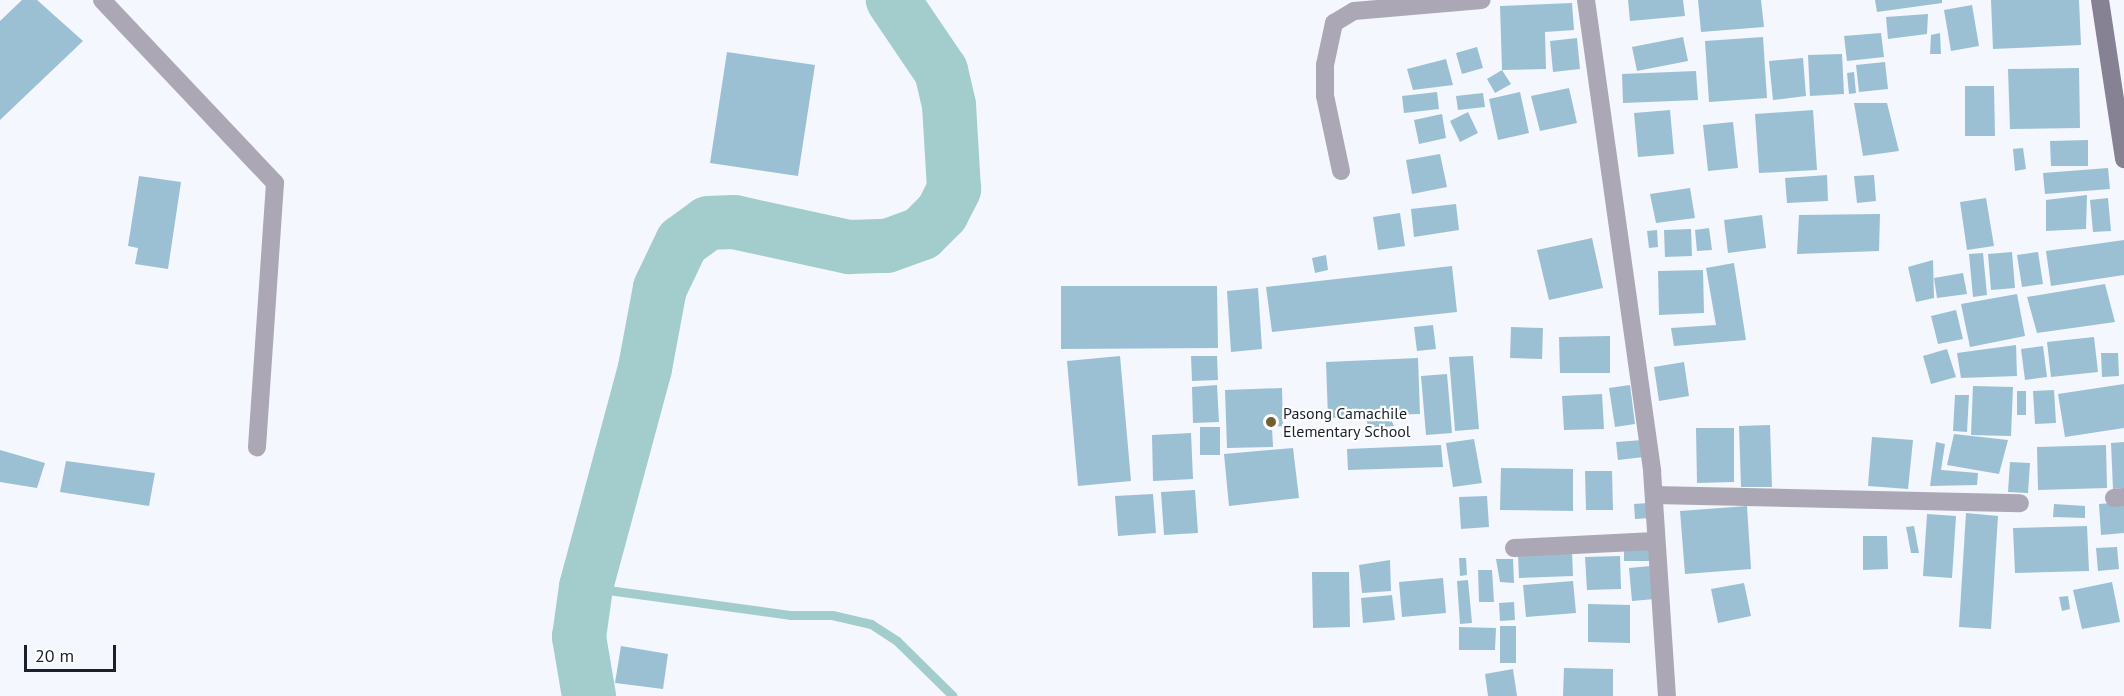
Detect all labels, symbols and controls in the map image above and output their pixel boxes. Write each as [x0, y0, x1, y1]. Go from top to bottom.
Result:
place label: Pasong Camachile Elementary School [1283, 403, 1411, 441]
marker: Pasong Camachile Elementary School [1264, 415, 1278, 429]
scale bar [27, 633, 118, 671]
text: 20 m [35, 644, 74, 667]

